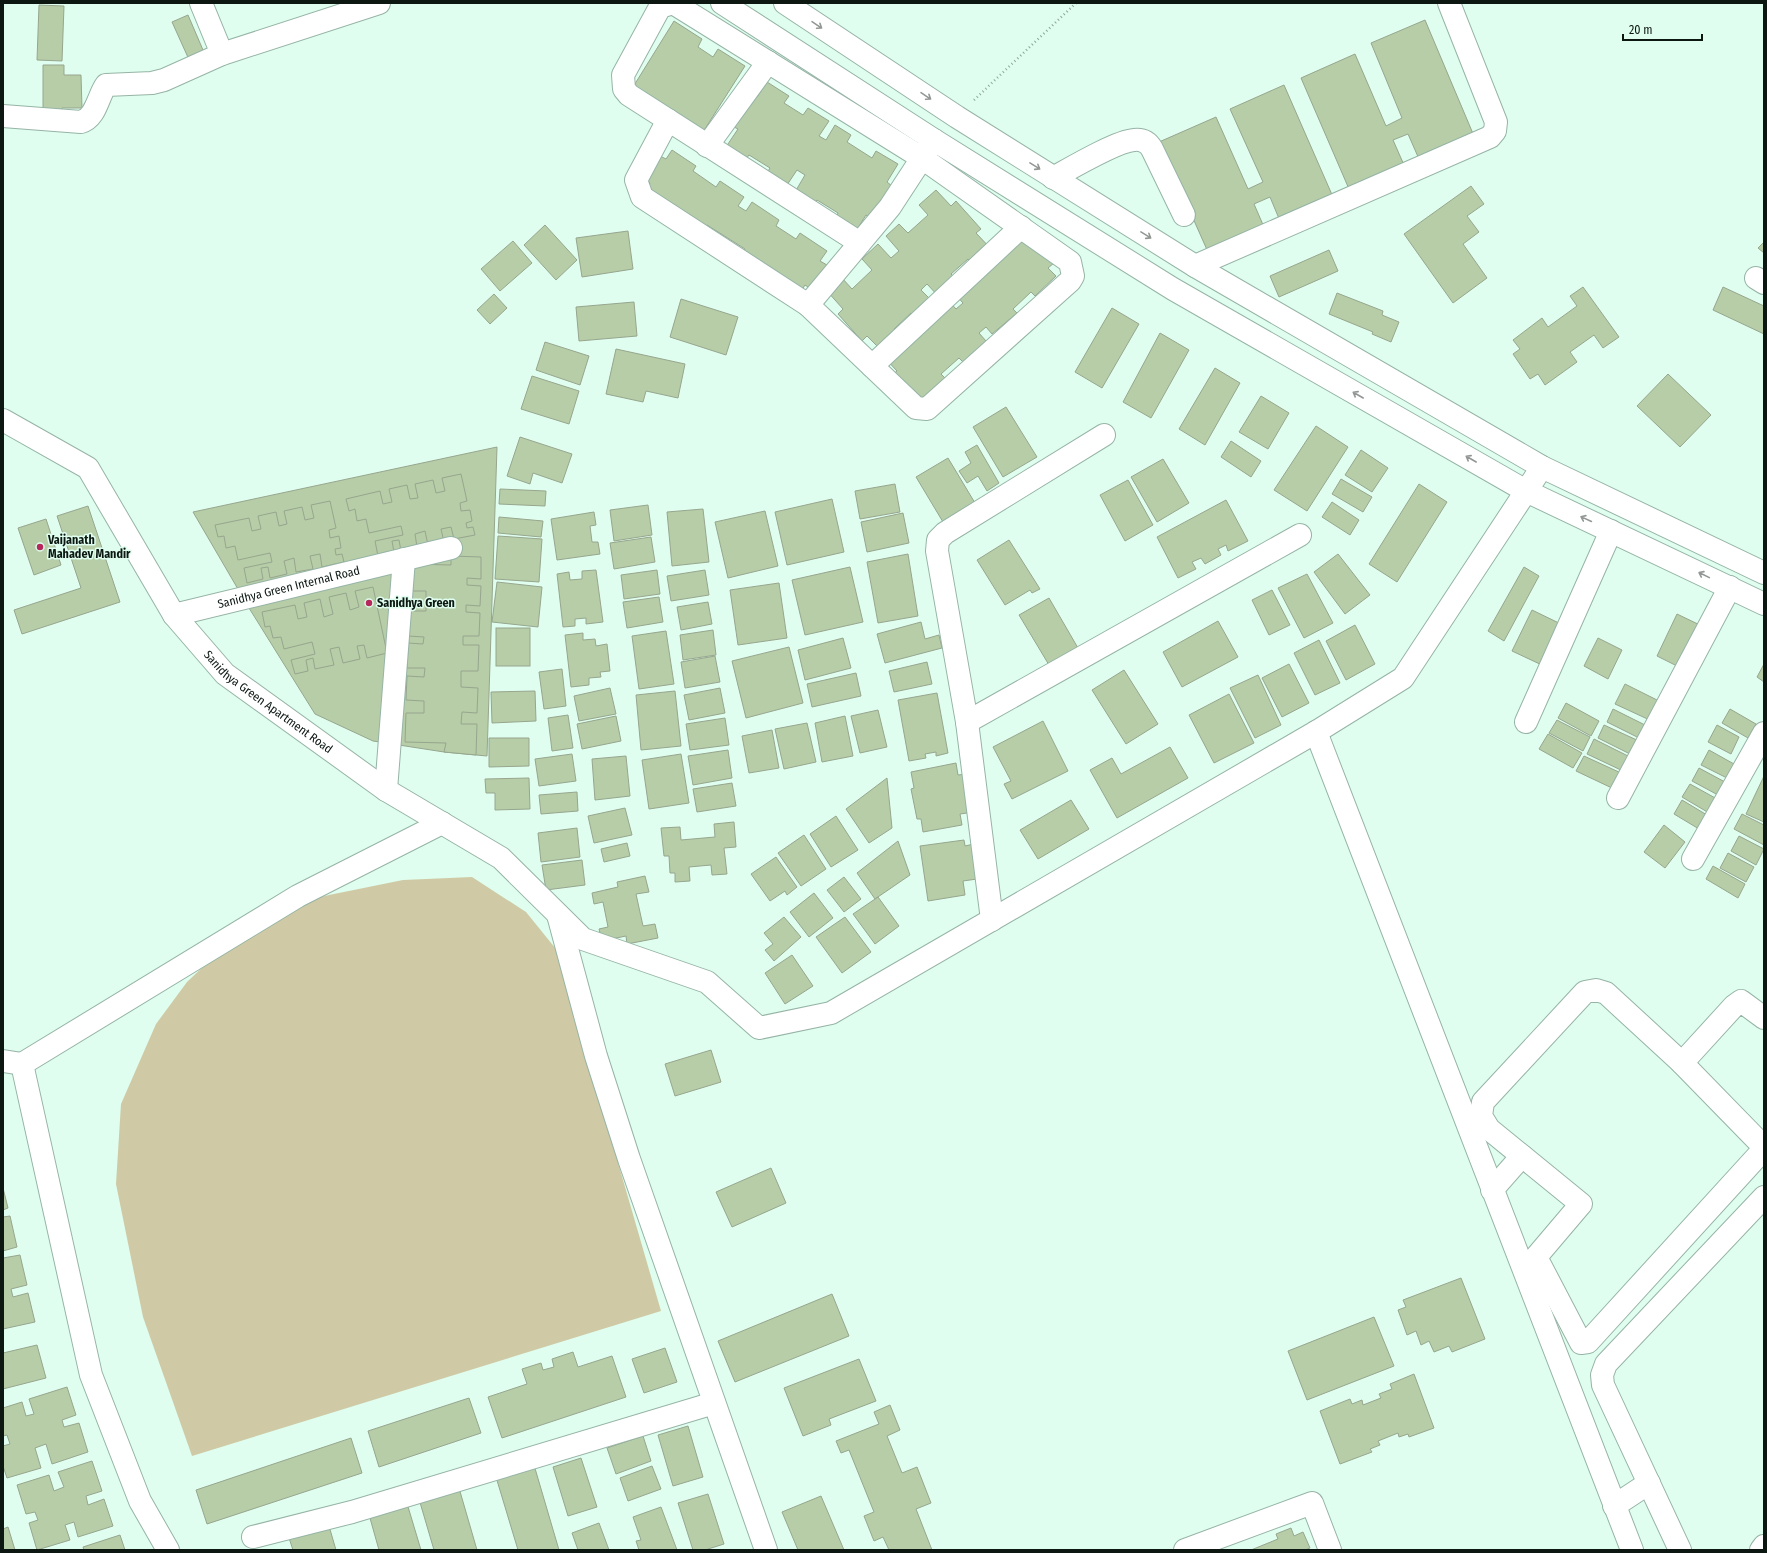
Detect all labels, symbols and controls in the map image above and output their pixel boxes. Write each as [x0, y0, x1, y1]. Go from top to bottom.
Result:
scale bar [1623, 16, 1702, 42]
one-way arrow [811, 21, 823, 29]
text: 20 m [1629, 23, 1653, 37]
one-way arrow [920, 92, 931, 101]
one-way arrow [1029, 163, 1041, 171]
one-way arrow [1140, 231, 1151, 239]
one-way arrow [1352, 390, 1364, 398]
one-way arrow [1465, 455, 1477, 463]
one-way arrow [1581, 515, 1593, 522]
place label: Vaijanath Mahadev Mandir [47, 533, 131, 561]
marker: Vaijanath Mahadev Mandir [35, 542, 45, 552]
street label: Sanidhya Green Internal Road [216, 563, 361, 611]
one-way arrow [1698, 571, 1710, 578]
place label: Sanidhya Green [377, 596, 455, 610]
marker: Sanidhya Green [364, 598, 374, 608]
street label: Sanidhya Green Apartment Road [201, 648, 335, 756]

